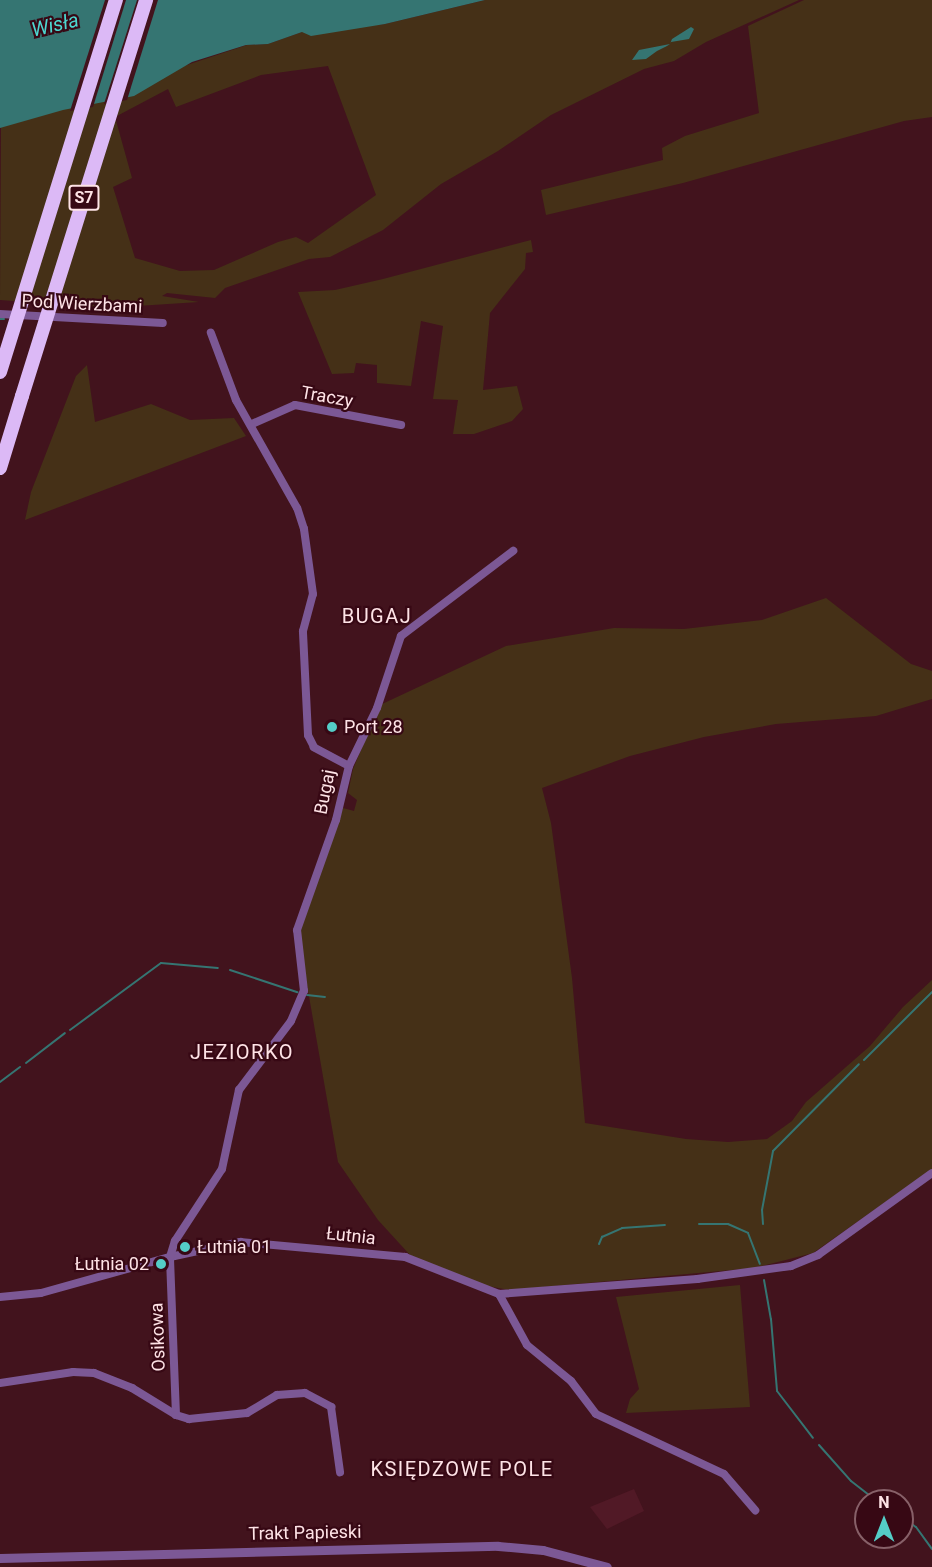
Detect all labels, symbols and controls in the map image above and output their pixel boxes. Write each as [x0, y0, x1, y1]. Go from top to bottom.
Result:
water label: Wisła [29, 8, 81, 42]
road number: S7 [68, 185, 100, 211]
street label: Pod Wierzbami [21, 290, 143, 318]
street label: Traczy [299, 382, 355, 412]
district label: BUGAJ [342, 604, 412, 628]
place label: Port 28 [344, 716, 403, 738]
marker: Port 28 [325, 720, 339, 734]
street label: Bugaj [310, 768, 340, 816]
district label: JEZIORKO [190, 1040, 294, 1064]
street label: Łutnia [325, 1223, 377, 1249]
place label: Łutnia 01 [197, 1236, 271, 1258]
marker: Łutnia 01 [178, 1240, 192, 1254]
place label: Łutnia 02 [75, 1253, 149, 1275]
marker: Łutnia 02 [154, 1257, 168, 1271]
street label: Osikowa [146, 1302, 170, 1372]
district label: KSIĘDZOWE POLE [370, 1457, 554, 1481]
north arrow [854, 1489, 914, 1549]
text: N [878, 1493, 890, 1512]
street label: Trakt Papieski [248, 1521, 362, 1545]

